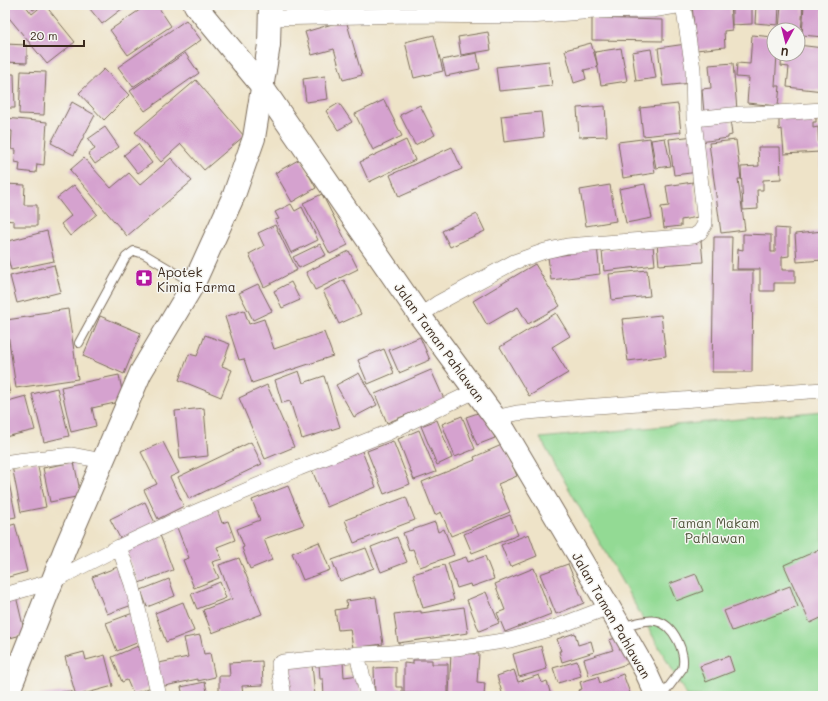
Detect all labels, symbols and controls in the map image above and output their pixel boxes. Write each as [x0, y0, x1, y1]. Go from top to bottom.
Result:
scale bar [24, 22, 84, 48]
north arrow [766, 22, 806, 62]
text: 20 m [30, 27, 58, 43]
text: U [780, 45, 789, 60]
place label: Apotek Kimia Farma [157, 263, 236, 295]
pharmacy icon: Apotek Kimia Farma [134, 268, 154, 288]
street label: Jalan Taman Pahlawan [391, 279, 489, 405]
park label: Taman Makam Pahlawan [671, 514, 760, 546]
street label: Jalan Taman Pahlawan [569, 549, 655, 681]

